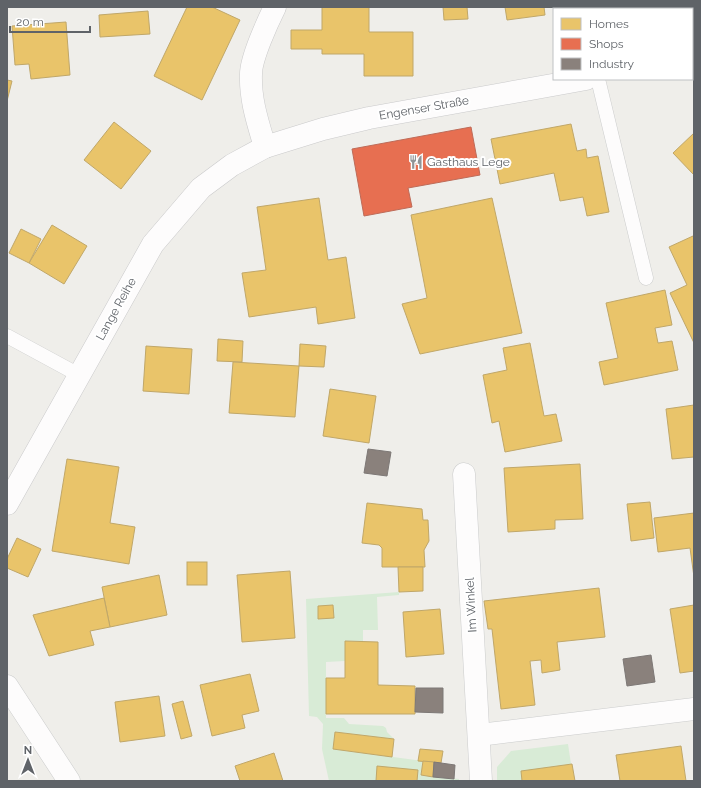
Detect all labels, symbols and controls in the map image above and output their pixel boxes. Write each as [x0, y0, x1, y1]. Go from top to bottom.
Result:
scale bar [10, 8, 90, 34]
legend [553, 8, 693, 80]
text: 20 m [16, 15, 44, 29]
text: Homes [589, 17, 629, 31]
text: Shops [589, 37, 624, 51]
text: Industry [589, 57, 635, 71]
street label: Engenser Straße [378, 93, 470, 123]
restaurant icon: Gasthaus Lege [408, 154, 424, 170]
place label: Gasthaus Lege [427, 155, 510, 169]
street label: Lange Reihe [93, 275, 139, 343]
street label: Im Winkel [463, 576, 479, 633]
north arrow [8, 740, 48, 780]
text: N [24, 744, 32, 757]

